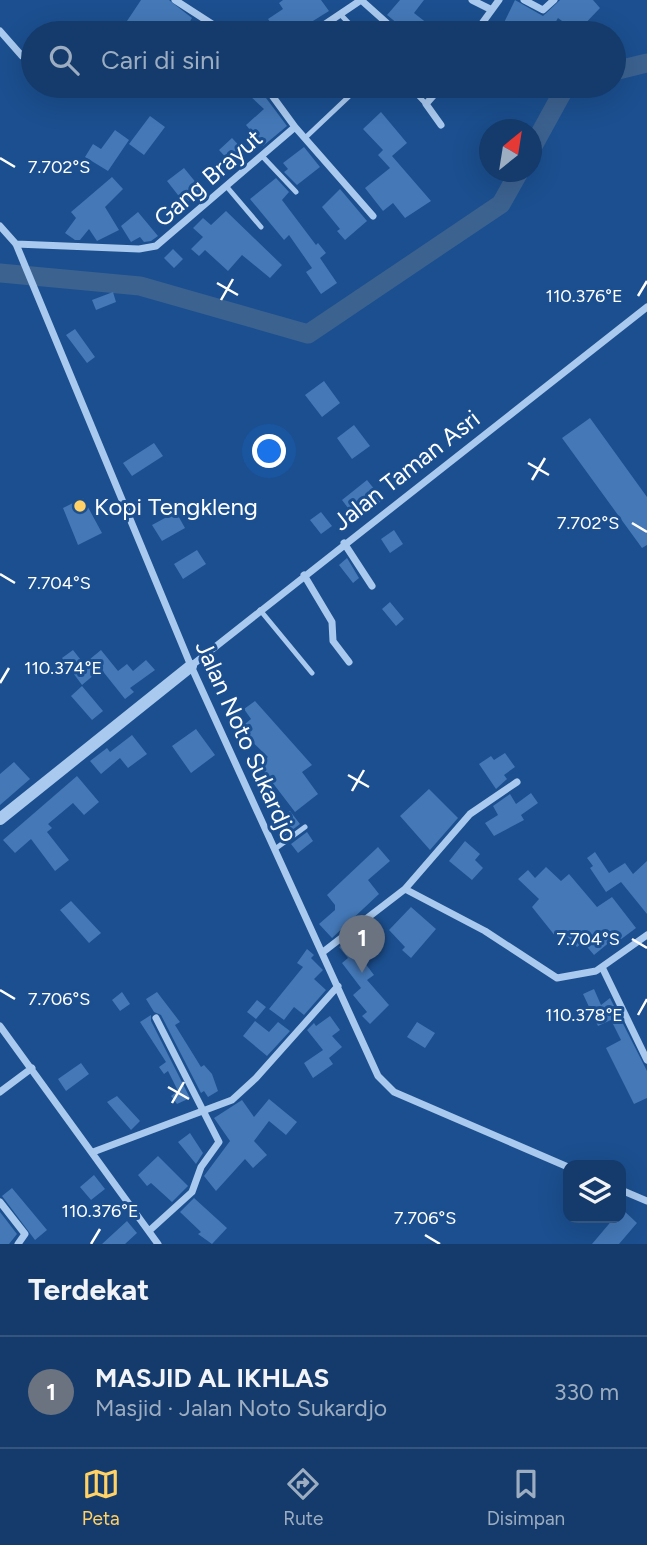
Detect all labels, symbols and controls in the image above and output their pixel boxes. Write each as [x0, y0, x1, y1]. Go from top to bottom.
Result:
search box [21, 21, 626, 98]
icon: search [45, 41, 83, 79]
text: Cari di sini [101, 44, 221, 76]
north arrow [479, 119, 542, 182]
street label: Gang Brayut [148, 123, 268, 233]
text: 7.702°S [28, 156, 90, 178]
text: 110.376°E [545, 285, 623, 307]
street label: Jalan Taman Asri [327, 404, 485, 536]
your location [252, 434, 286, 468]
place label: Kopi Tengkleng [94, 492, 258, 521]
marker: Kopi Tengkleng [72, 498, 88, 514]
text: 7.702°S [557, 512, 619, 534]
text: 7.704°S [27, 572, 91, 594]
street label: Jalan Noto Sukardjo [190, 636, 304, 846]
text: 110.374°E [24, 657, 102, 679]
pin: 1 [339, 915, 385, 973]
text: 7.704°S [556, 928, 620, 950]
text: 7.706°S [28, 988, 90, 1010]
text: 110.378°E [545, 1004, 623, 1026]
map controls [563, 1160, 626, 1223]
button: layers [563, 1160, 626, 1223]
text: 110.376°E [61, 1200, 139, 1222]
text: 7.706°S [394, 1207, 456, 1229]
text: Terdekat [28, 1271, 149, 1308]
text: MASJID AL IKHLAS [95, 1362, 329, 1394]
text: 1 [46, 1378, 56, 1406]
text: 330 m [554, 1378, 619, 1406]
text: Masjid · Jalan Noto Sukardjo [95, 1394, 387, 1422]
tab: Peta [82, 1465, 120, 1530]
tab: Rute [283, 1465, 323, 1530]
tab: Disimpan [487, 1465, 565, 1530]

